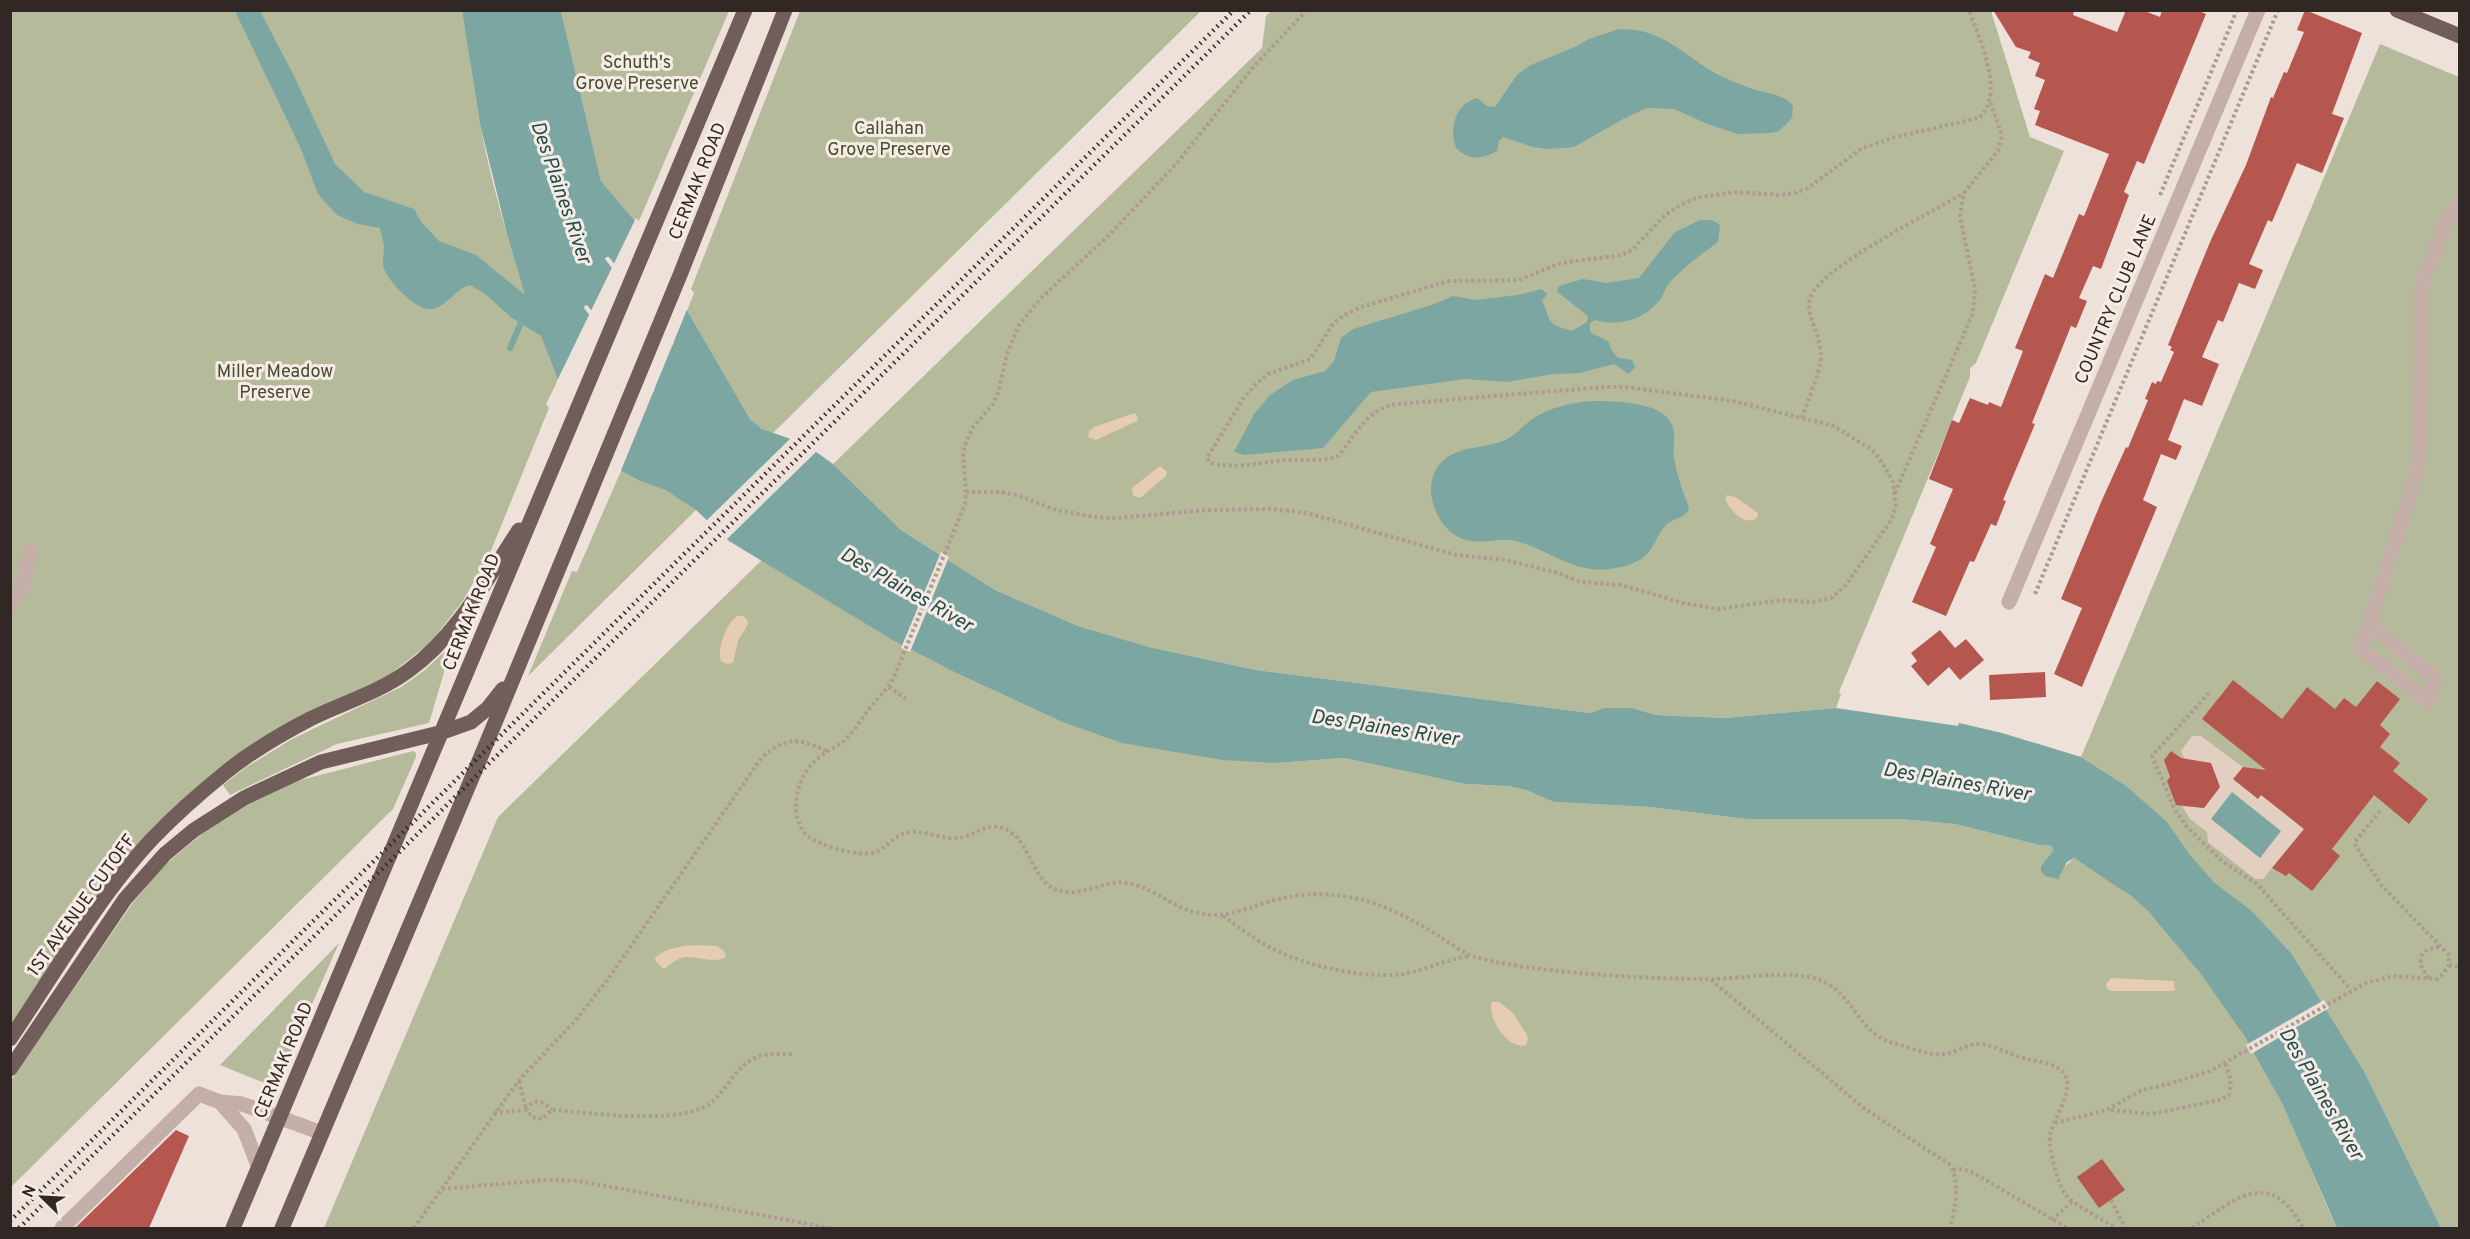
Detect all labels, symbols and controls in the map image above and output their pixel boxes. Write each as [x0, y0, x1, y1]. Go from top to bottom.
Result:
park label: Schuth's Grove Preserve [575, 52, 699, 96]
water label: Des Plaines River [524, 118, 597, 269]
park label: Callahan Grove Preserve [827, 118, 951, 162]
street label: CERMAK ROAD [664, 119, 732, 244]
street label: COUNTRY CLUB LANE [2070, 211, 2163, 388]
park label: Miller Meadow Preserve [217, 361, 333, 405]
water label: Des Plaines River [835, 542, 978, 640]
street label: CERMAK ROAD [438, 550, 506, 675]
water label: Des Plaines River [1309, 704, 1462, 754]
water label: Des Plaines River [1881, 757, 2034, 809]
street label: 1ST AVENUE CUTOFF [23, 830, 142, 982]
street label: CERMAK ROAD [249, 999, 319, 1122]
water label: Des Plaines River [2272, 1023, 2369, 1166]
north arrow [12, 1167, 72, 1227]
text: N [19, 1182, 42, 1201]

